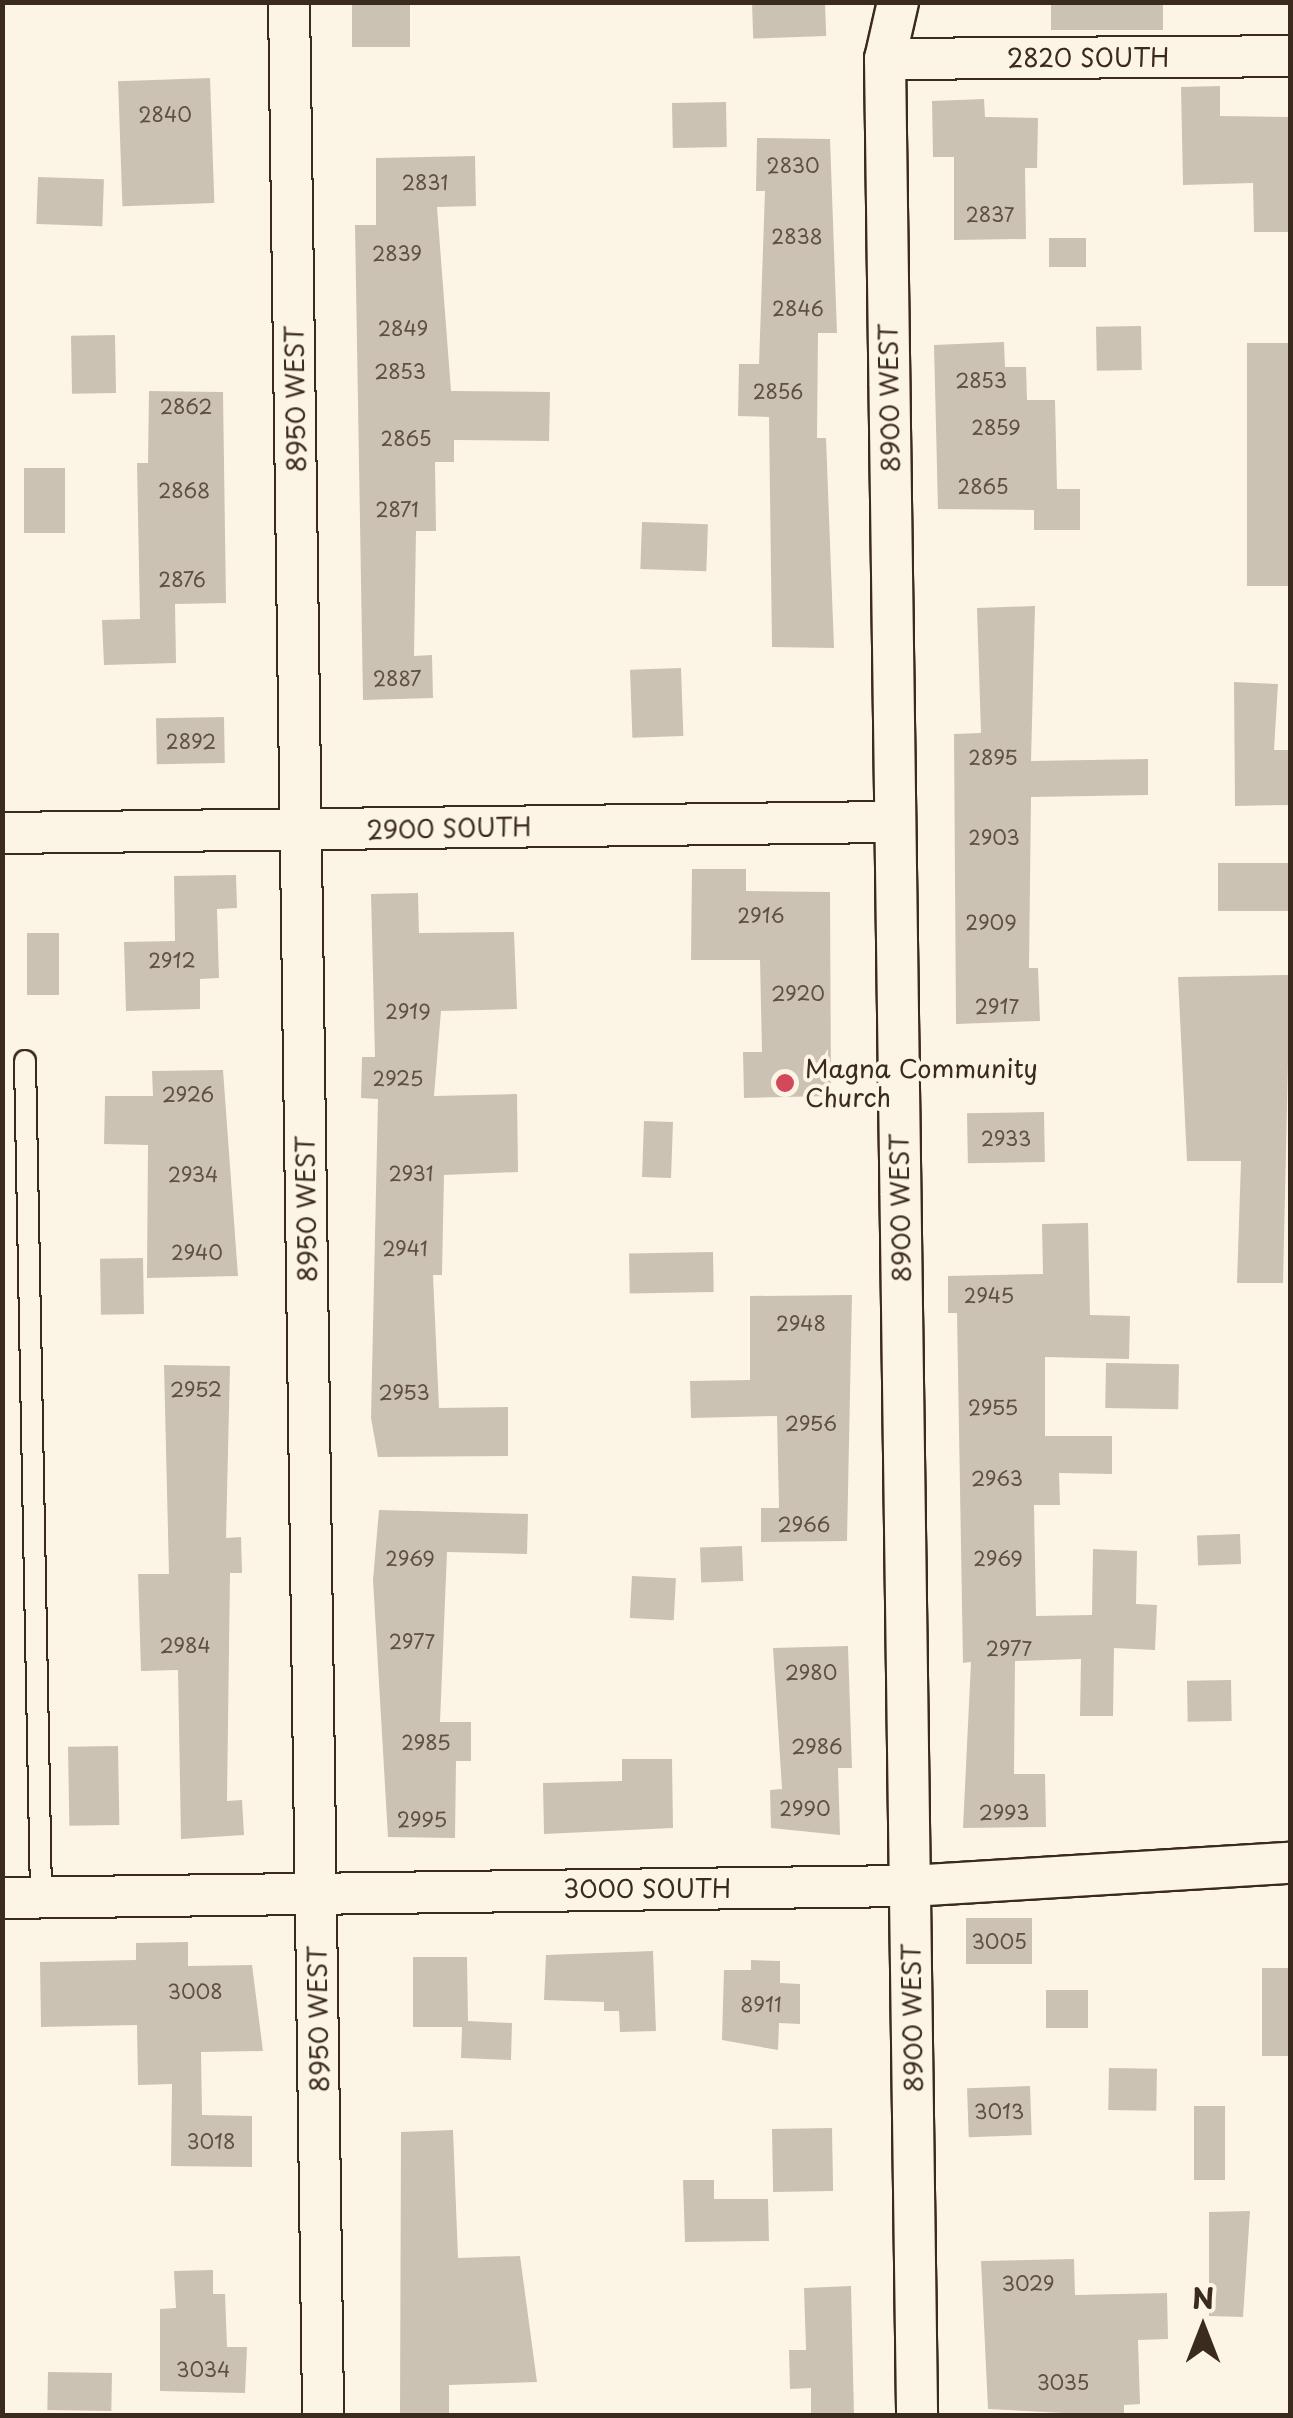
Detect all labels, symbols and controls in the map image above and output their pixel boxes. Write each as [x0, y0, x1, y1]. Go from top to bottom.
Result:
street label: 2820 SOUTH [1006, 42, 1170, 72]
house number: 2840 [138, 102, 192, 126]
house number: 2830 [766, 153, 820, 177]
house number: 2831 [402, 170, 448, 194]
house number: 2837 [966, 202, 1014, 226]
house number: 2838 [771, 224, 823, 248]
house number: 2839 [372, 241, 422, 265]
house number: 2846 [772, 296, 824, 320]
house number: 2849 [378, 316, 428, 340]
street label: 8900 WEST [873, 323, 905, 473]
street label: 8950 WEST [279, 325, 311, 473]
house number: 2853 [374, 359, 426, 383]
house number: 2853 [955, 368, 1007, 392]
house number: 2856 [753, 379, 803, 403]
house number: 2862 [160, 394, 212, 418]
house number: 2859 [971, 415, 1021, 439]
house number: 2865 [380, 426, 432, 450]
house number: 2865 [957, 474, 1009, 498]
house number: 2868 [158, 478, 210, 502]
house number: 2871 [375, 497, 419, 521]
house number: 2876 [158, 567, 206, 591]
house number: 2887 [373, 666, 421, 690]
house number: 2892 [166, 729, 216, 753]
house number: 2895 [968, 745, 1018, 769]
street label: 2900 SOUTH [366, 812, 532, 844]
house number: 2903 [968, 825, 1020, 849]
house number: 2916 [737, 903, 785, 927]
house number: 2909 [965, 910, 1017, 934]
house number: 2912 [148, 948, 196, 972]
house number: 2920 [771, 981, 825, 1005]
house number: 2917 [975, 994, 1019, 1018]
house number: 2919 [385, 999, 431, 1023]
place label: Magna Community Church [805, 1054, 1037, 1113]
house number: 2925 [373, 1066, 423, 1090]
marker: Magna Community Church [774, 1072, 796, 1094]
house number: 2926 [162, 1082, 214, 1106]
house number: 2933 [981, 1126, 1031, 1150]
street label: 8900 WEST [884, 1133, 916, 1283]
street label: 8950 WEST [290, 1135, 322, 1283]
house number: 2931 [388, 1161, 434, 1185]
house number: 2934 [168, 1162, 218, 1186]
house number: 2941 [382, 1236, 428, 1260]
house number: 2940 [171, 1240, 223, 1264]
house number: 2945 [964, 1283, 1014, 1307]
house number: 2948 [776, 1311, 826, 1335]
house number: 2952 [170, 1377, 222, 1401]
house number: 2953 [378, 1380, 430, 1404]
house number: 2955 [968, 1395, 1018, 1419]
house number: 2956 [785, 1411, 837, 1435]
house number: 2963 [971, 1466, 1023, 1490]
house number: 2966 [778, 1512, 830, 1536]
house number: 2969 [385, 1546, 435, 1570]
house number: 2969 [973, 1546, 1023, 1570]
house number: 2977 [389, 1629, 435, 1653]
house number: 2984 [159, 1633, 211, 1657]
house number: 2977 [986, 1636, 1032, 1660]
house number: 2980 [785, 1660, 837, 1684]
house number: 2985 [401, 1730, 451, 1754]
house number: 2986 [791, 1734, 843, 1758]
house number: 2990 [779, 1796, 831, 1820]
house number: 2993 [979, 1800, 1029, 1824]
house number: 2995 [397, 1807, 447, 1831]
street label: 3000 SOUTH [563, 1873, 731, 1903]
house number: 3005 [971, 1929, 1027, 1953]
street label: 8900 WEST [896, 1943, 928, 2093]
street label: 8950 WEST [302, 1945, 334, 2093]
house number: 3008 [167, 1979, 223, 2003]
house number: 8911 [740, 1992, 782, 2016]
house number: 3013 [974, 2099, 1024, 2123]
house number: 3018 [186, 2129, 236, 2153]
house number: 3029 [1001, 2271, 1055, 2295]
text: N [1192, 2276, 1214, 2319]
north arrow [1153, 2278, 1253, 2378]
house number: 3034 [176, 2357, 230, 2381]
house number: 3035 [1037, 2370, 1089, 2394]

